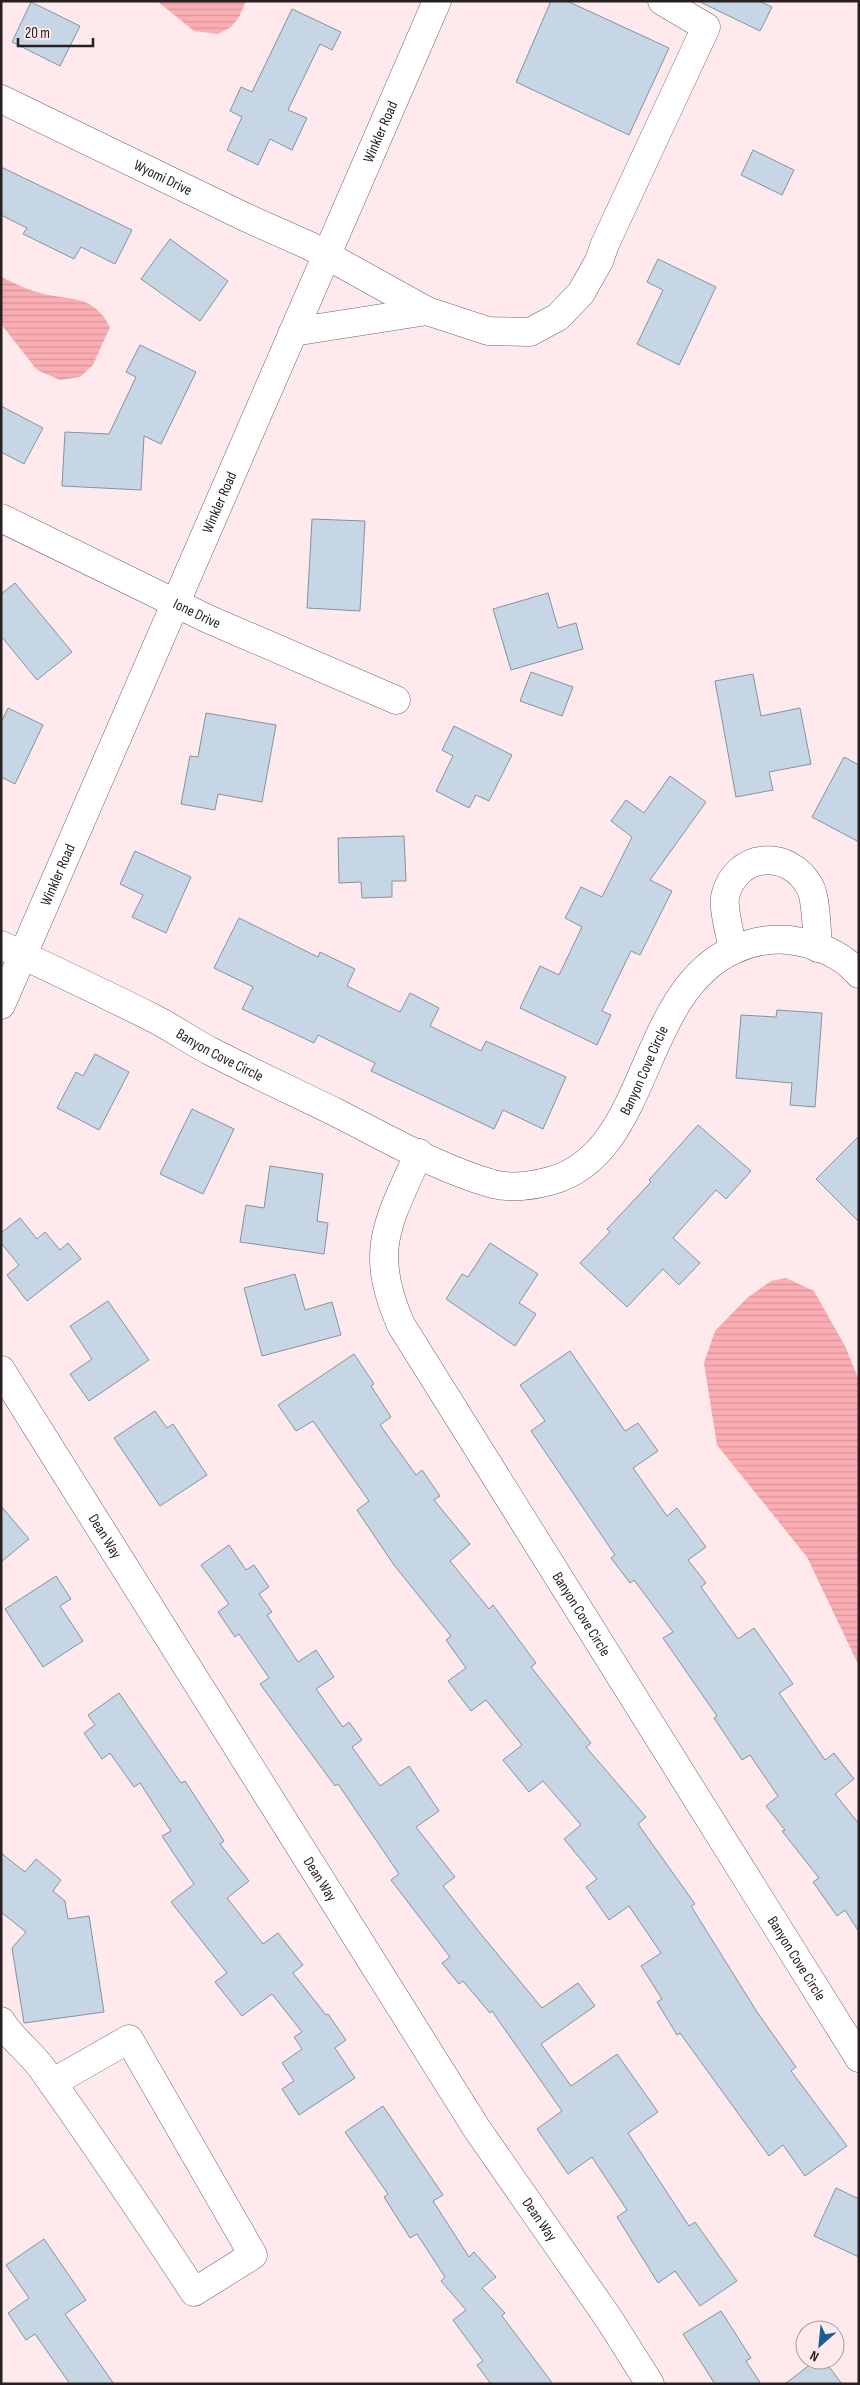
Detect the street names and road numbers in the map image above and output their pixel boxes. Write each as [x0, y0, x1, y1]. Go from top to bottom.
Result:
street label: Winkler Road [358, 98, 402, 166]
street label: Wyomi Drive [131, 155, 195, 200]
street label: Winkler Road [198, 469, 241, 536]
street label: Ione Drive [170, 594, 224, 633]
street label: Winkler Road [36, 841, 79, 908]
street label: Banyon Cove Circle [615, 1023, 672, 1118]
street label: Banyon Cove Circle [173, 1024, 267, 1086]
street label: Dean Way [84, 1510, 126, 1562]
street label: Banyon Cove Circle [548, 1568, 615, 1660]
street label: Dean Way [299, 1853, 341, 1905]
street label: Banyon Cove Circle [763, 1913, 830, 2004]
street label: Dean Way [518, 2194, 562, 2245]

